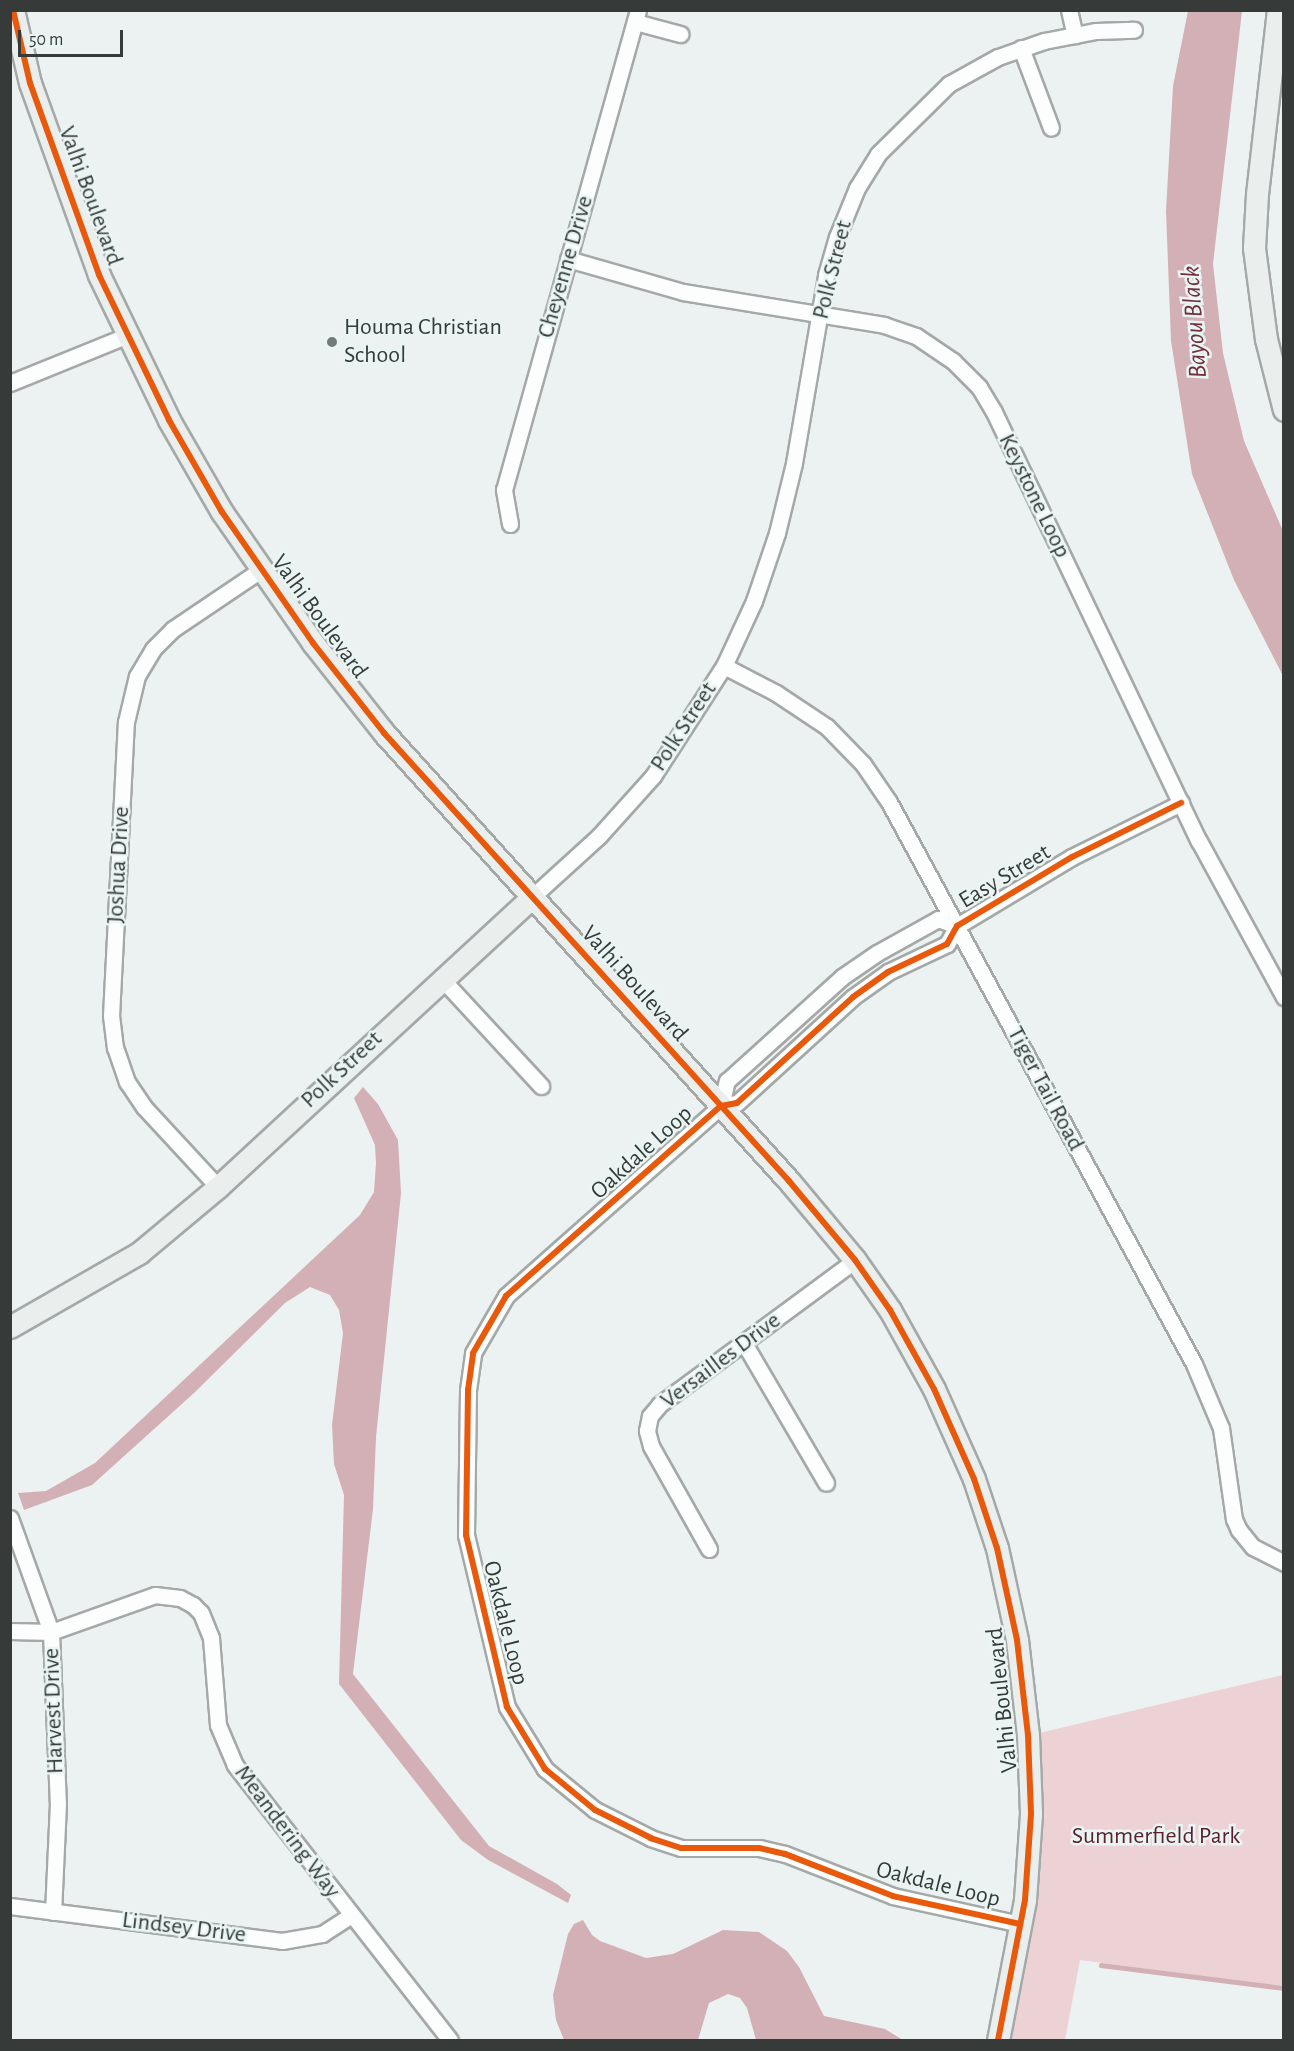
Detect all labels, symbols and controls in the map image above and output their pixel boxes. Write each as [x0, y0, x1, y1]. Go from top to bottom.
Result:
scale bar [21, 18, 126, 56]
text: 50 m [29, 31, 63, 49]
street label: Valhi Boulevard [52, 123, 128, 269]
street label: Cheyenne Drive [532, 193, 600, 341]
street label: Polk Street [807, 218, 859, 322]
water label: Bayou Black [1175, 265, 1215, 379]
place label: Houma Christian School [344, 314, 502, 370]
marker: Houma Christian School [325, 335, 339, 349]
street label: Keystone Loop [992, 429, 1076, 563]
street label: Valhi Boulevard [264, 550, 374, 684]
street label: Polk Street [645, 677, 723, 777]
street label: Joshua Drive [102, 806, 136, 924]
street label: Easy Street [954, 838, 1056, 916]
street label: Valhi Boulevard [574, 920, 694, 1048]
street label: Tiger Tail Road [1000, 1022, 1090, 1156]
street label: Polk Street [295, 1025, 389, 1115]
street label: Oakdale Loop [585, 1100, 699, 1206]
street label: Versailles Drive [655, 1307, 787, 1415]
street label: Oakdale Loop [476, 1558, 534, 1688]
street label: Valhi Boulevard [981, 1626, 1025, 1774]
street label: Harvest Drive [37, 1647, 71, 1775]
street label: Meandering Way [228, 1760, 346, 1904]
park label: Summerfield Park [1072, 1823, 1240, 1851]
street label: Oakdale Loop [873, 1856, 1003, 1914]
street label: Lindsey Drive [120, 1906, 248, 1950]

